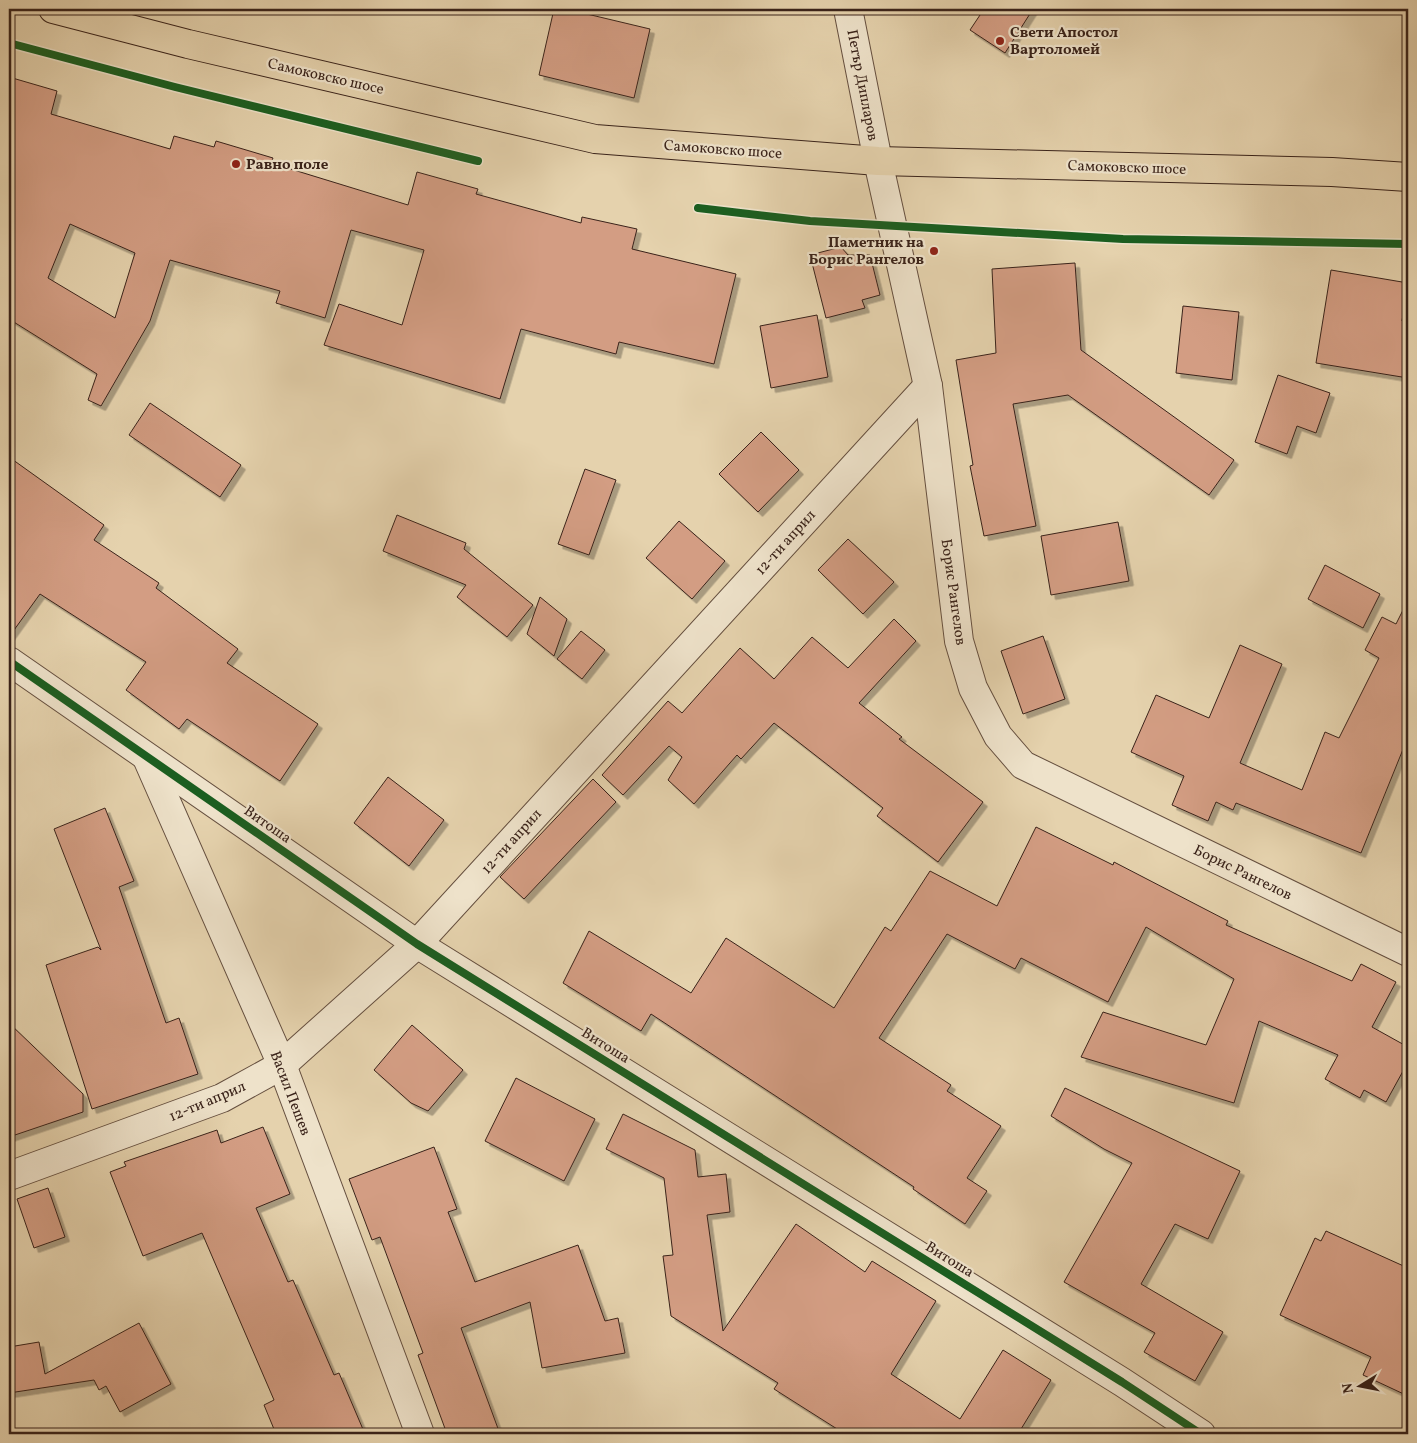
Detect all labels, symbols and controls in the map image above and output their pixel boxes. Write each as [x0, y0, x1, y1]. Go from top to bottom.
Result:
place label: Свети Апостол Вартоломей [1010, 23, 1118, 61]
street label: Петър Дипларов [840, 28, 883, 143]
marker: Свети Апостол Вартоломей [994, 35, 1006, 47]
street label: Самоковско шосе [266, 54, 386, 101]
street label: Самоковско шосе [663, 136, 783, 165]
place label: Равно поле [246, 155, 329, 176]
street label: Самоковско шосе [1067, 156, 1187, 181]
marker: Равно поле [230, 158, 242, 170]
place label: Паметник на Борис Рангелов [808, 233, 924, 271]
marker: Паметник на Борис Рангелов [928, 245, 940, 257]
street label: 12-ти април [751, 506, 821, 580]
street label: Борис Рангелов [935, 538, 970, 647]
street label: Витоша [239, 801, 295, 849]
street label: 12-ти април [477, 805, 547, 879]
street label: Борис Рангелов [1190, 840, 1295, 906]
street label: Витоша [577, 1023, 634, 1069]
street label: Васил Пешев [264, 1048, 315, 1139]
street label: 12-ти април [166, 1077, 249, 1128]
street label: Витоша [921, 1237, 978, 1283]
north arrow [1334, 1360, 1384, 1410]
text: N [1338, 1381, 1359, 1395]

